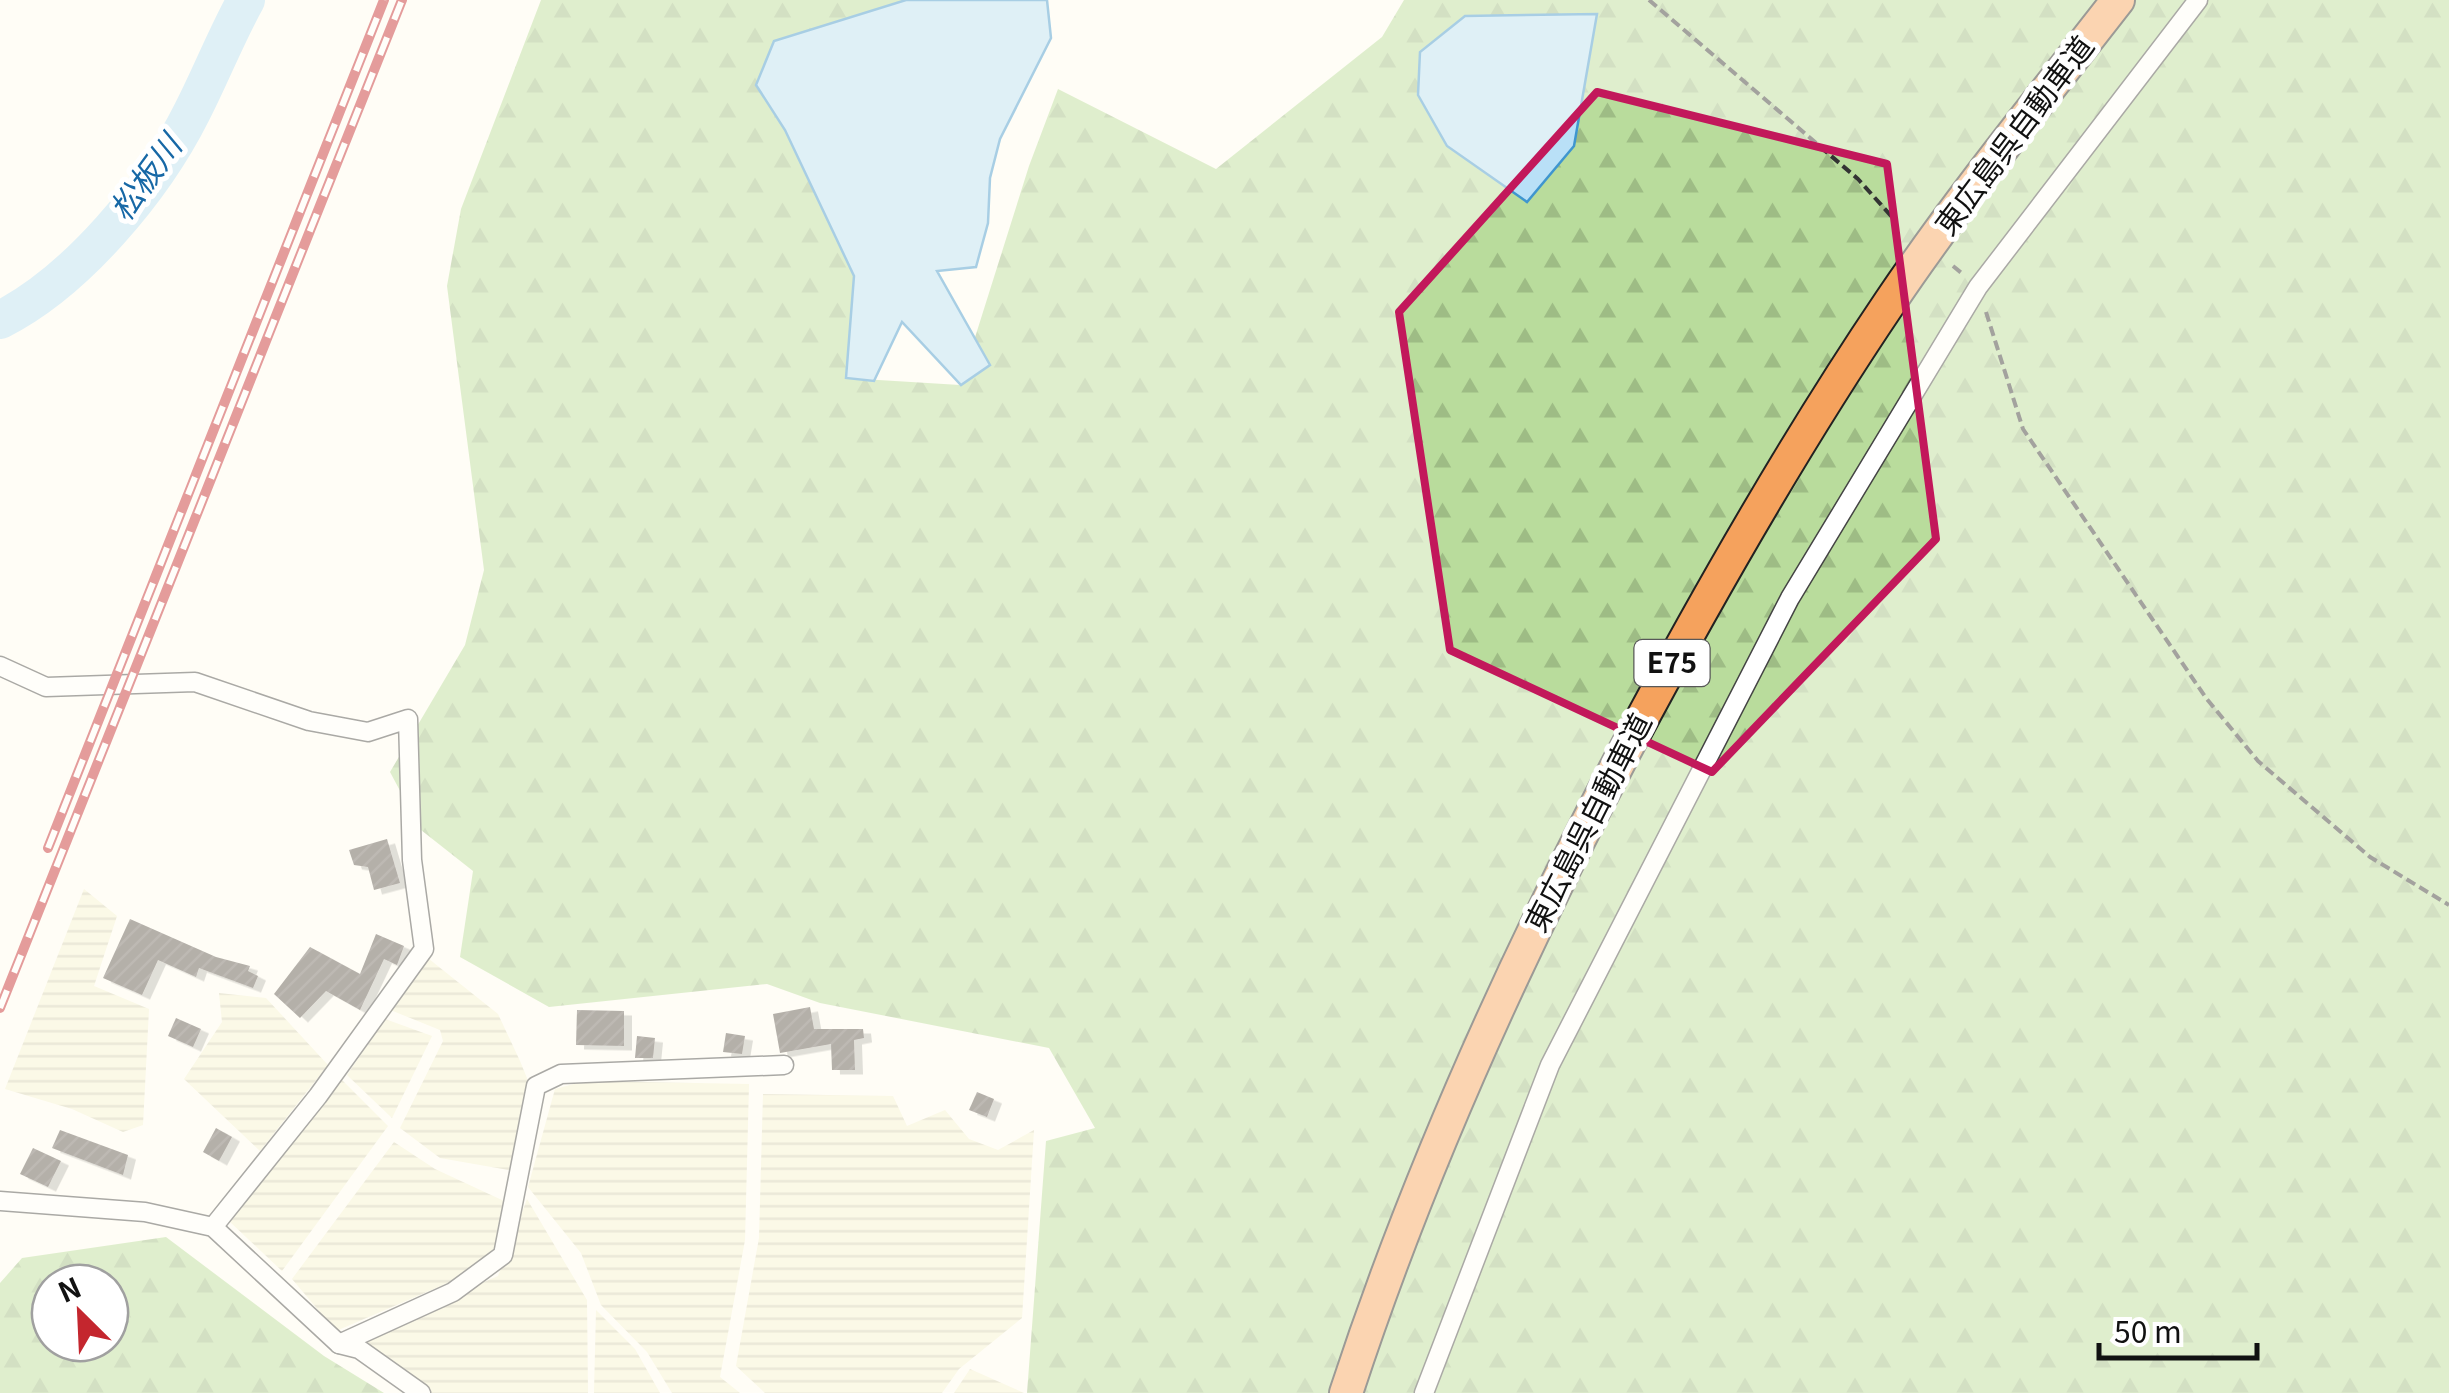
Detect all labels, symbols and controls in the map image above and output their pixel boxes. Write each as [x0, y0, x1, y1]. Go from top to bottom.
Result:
street label: 東広島呉自動車道 [1923, 25, 2102, 243]
water label: 松板川 [97, 121, 192, 229]
road number: E75 [1634, 640, 1710, 686]
street label: 東広島呉自動車道 [1512, 705, 1660, 939]
north arrow [30, 1263, 130, 1363]
text: N [51, 1266, 87, 1311]
scale bar [2099, 1298, 2256, 1360]
text: 50 m [2114, 1308, 2182, 1352]

